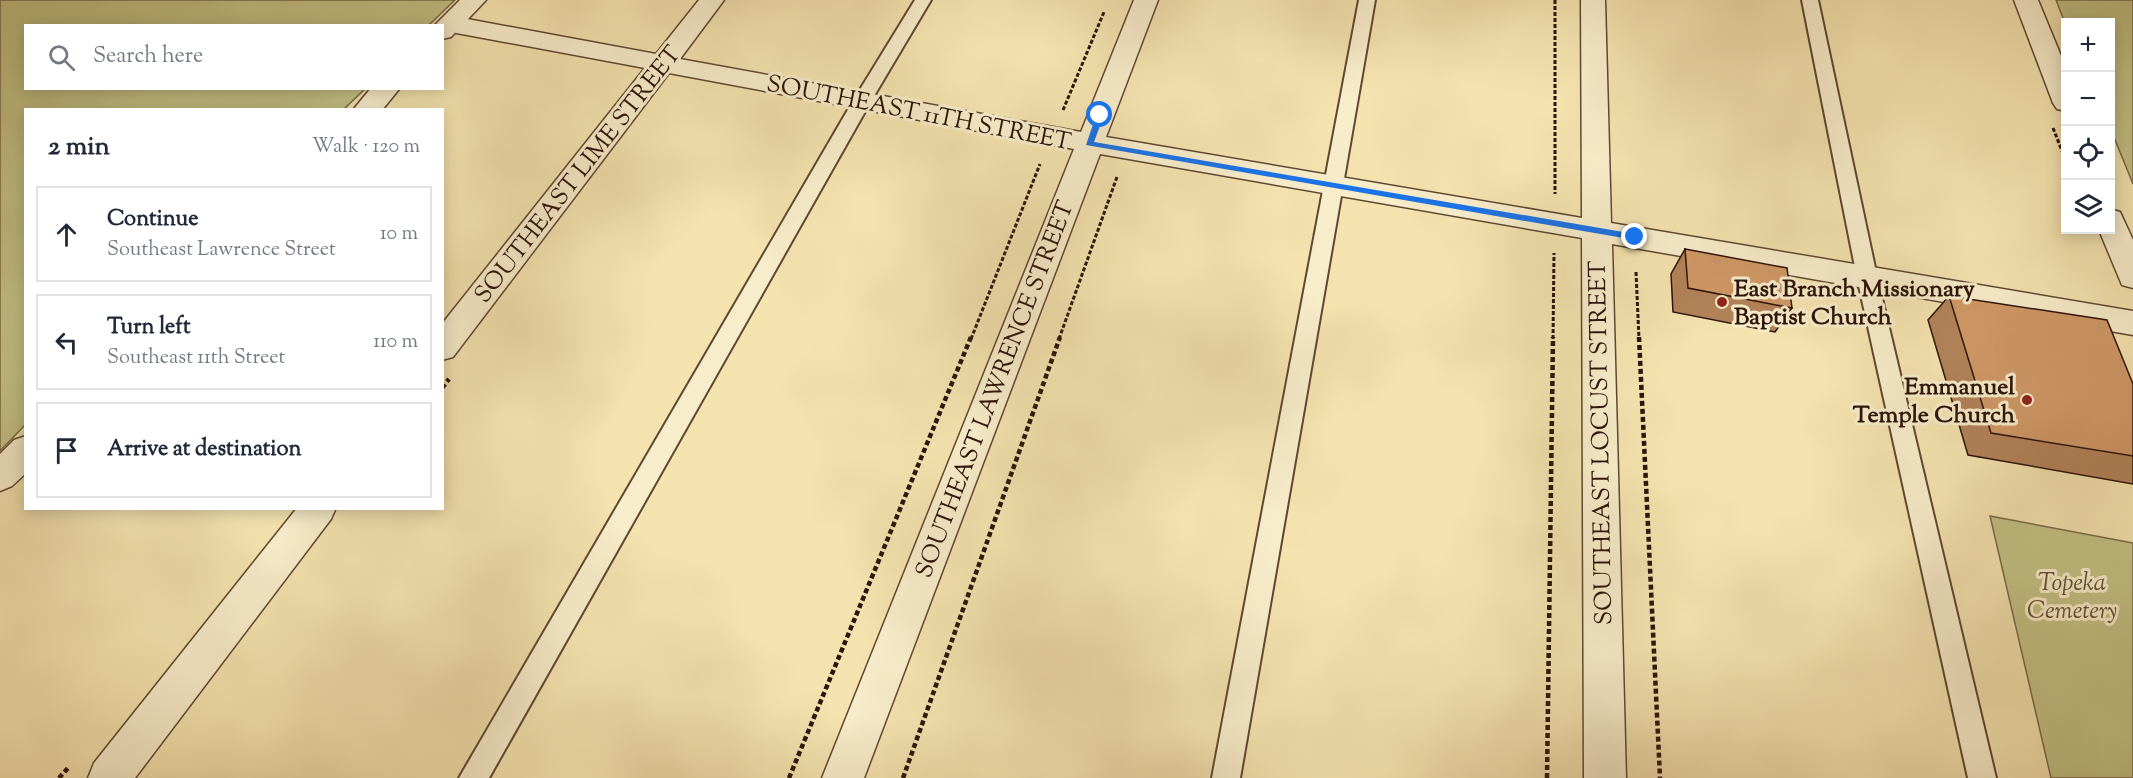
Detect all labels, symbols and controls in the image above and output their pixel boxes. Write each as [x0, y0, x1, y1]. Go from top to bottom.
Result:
map controls [2061, 18, 2115, 234]
button: + [2061, 18, 2115, 72]
search box [24, 24, 444, 90]
street label: SOUTHEAST LIME STREET [467, 39, 690, 311]
icon: search [45, 41, 78, 74]
text: Search here [93, 41, 203, 73]
street label: SOUTHEAST 11TH STREET [763, 68, 1074, 160]
button: − [2061, 72, 2115, 126]
route start [1086, 101, 1112, 127]
button: locate [2061, 126, 2115, 180]
text: 2 min [48, 129, 110, 166]
text: Walk · 120 m [312, 133, 420, 162]
button: layers [2061, 180, 2115, 234]
street label: SOUTHEAST LAWRENCE STREET [908, 196, 1084, 583]
text: Continue [107, 204, 198, 236]
icon: ahead [50, 218, 83, 251]
text: 10 m [380, 220, 418, 249]
route end [1621, 223, 1647, 249]
text: Southeast Lawrence Street [107, 236, 336, 265]
street label: SOUTHEAST LOCUST STREET [1582, 260, 1622, 626]
place label: East Branch Missionary Baptist Church [1734, 273, 1975, 335]
marker: East Branch Missionary Baptist Church [1715, 295, 1729, 309]
text: Turn left [107, 312, 190, 344]
icon: left [50, 326, 83, 359]
text: 110 m [373, 328, 418, 357]
text: Southeast 11th Street [107, 344, 285, 373]
place label: Emmanuel Temple Church [1853, 371, 2016, 433]
marker: Emmanuel Temple Church [2020, 393, 2034, 407]
icon: arrive [50, 434, 83, 467]
text: Arrive at destination [107, 434, 302, 466]
park label: Topeka Cemetery [2027, 567, 2117, 629]

